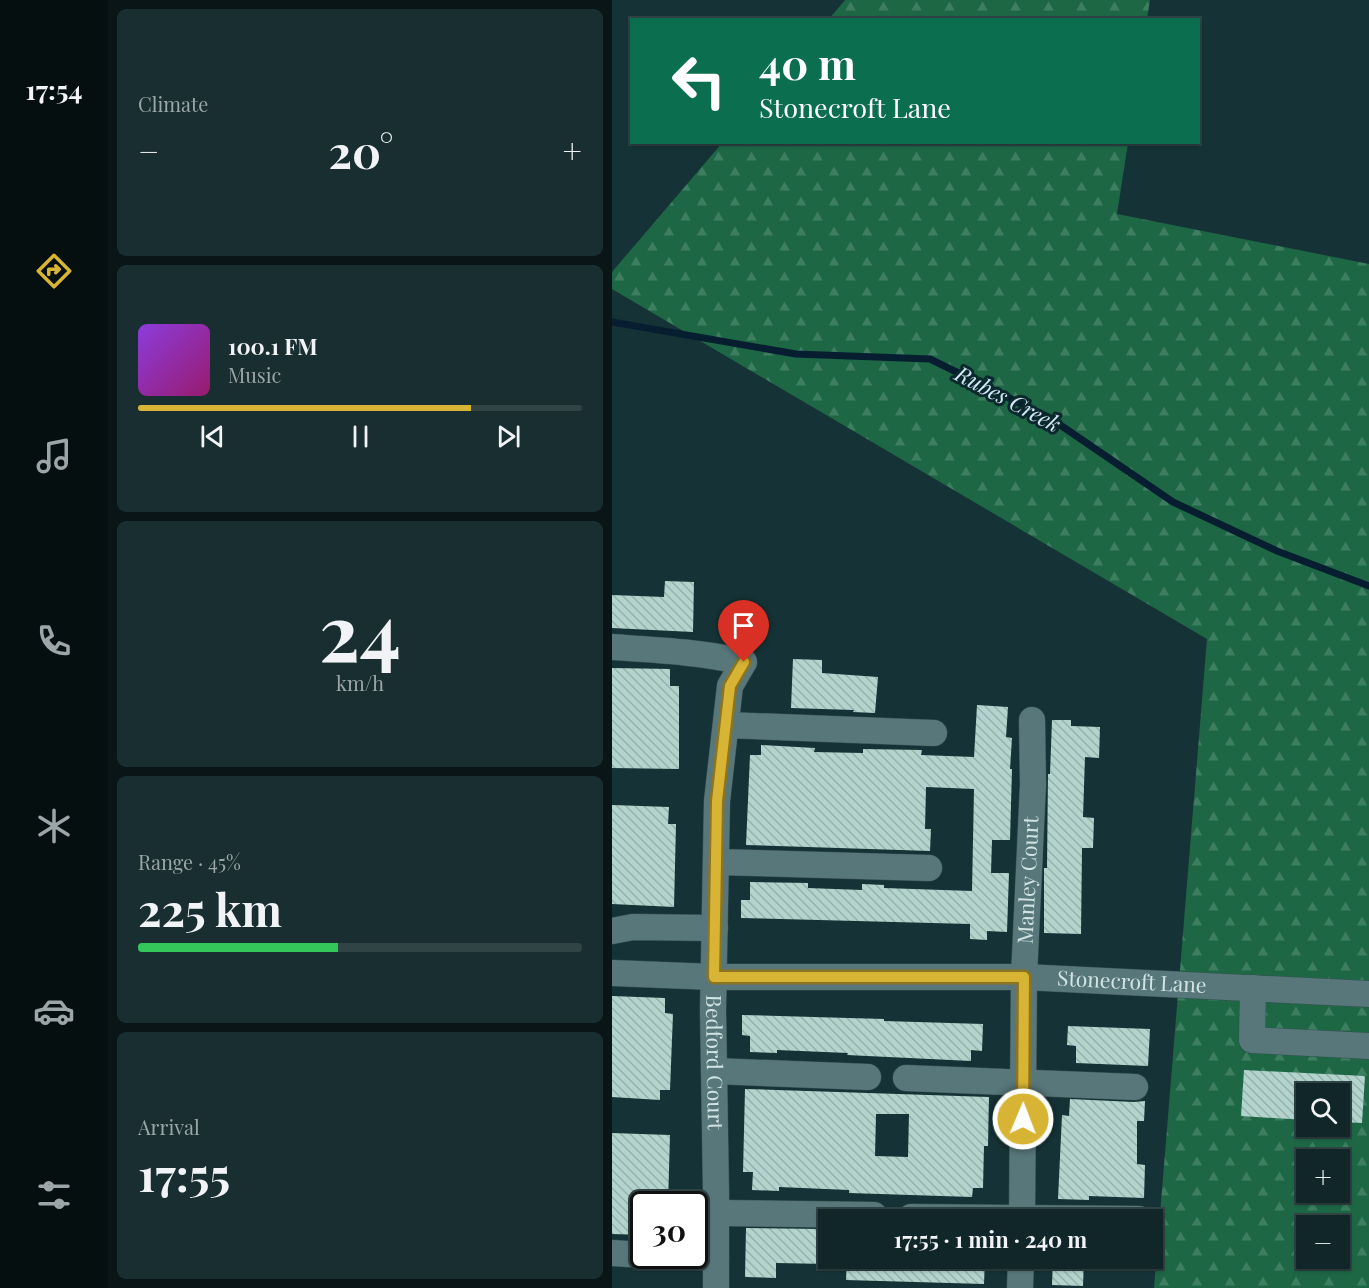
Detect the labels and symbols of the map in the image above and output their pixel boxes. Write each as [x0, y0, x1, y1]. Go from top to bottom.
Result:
water label: Rubes Creek [950, 357, 1066, 438]
pin [718, 600, 769, 662]
street label: Manley Court [1010, 815, 1044, 944]
street label: Stonecroft Lane [1057, 963, 1207, 998]
street label: Bedford Court [701, 995, 731, 1131]
position arrow [991, 1087, 1055, 1151]
speed limit sign: 30 [630, 1191, 708, 1269]

